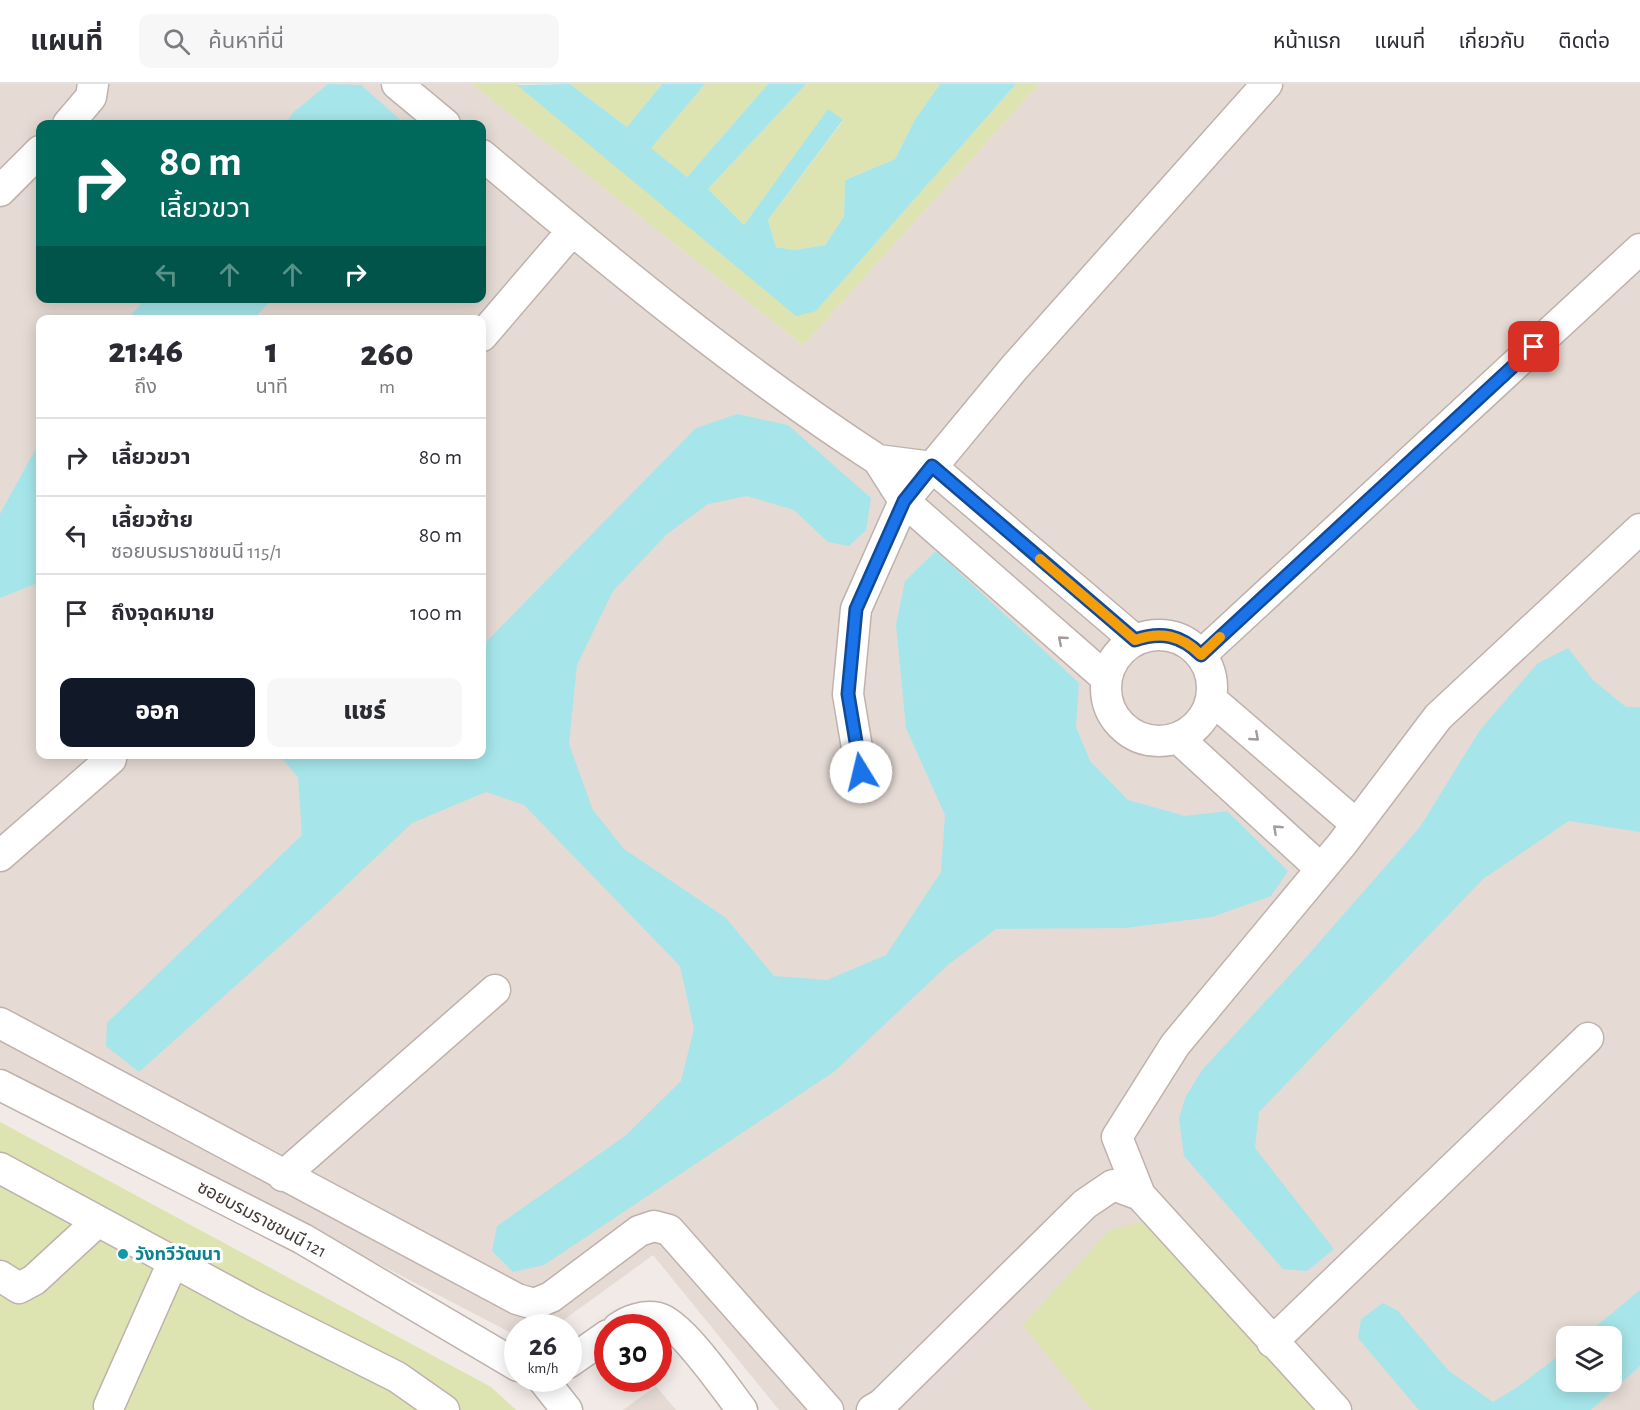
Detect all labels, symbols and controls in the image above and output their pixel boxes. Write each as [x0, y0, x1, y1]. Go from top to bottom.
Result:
search box [139, 14, 559, 68]
icon: search [160, 25, 193, 58]
text: แผนที่ [30, 28, 103, 56]
text: ค้นหาที่นี่ [208, 30, 284, 52]
text: หน้าแรก [1273, 31, 1341, 52]
text: แผนที่ [1374, 31, 1425, 52]
text: เกี่ยวกับ [1458, 31, 1525, 52]
text: ติดต่อ [1558, 31, 1610, 52]
text: 80 m [159, 141, 242, 183]
icon: right [60, 144, 138, 222]
text: เลี้ยวขวา [159, 195, 250, 222]
icon: left [150, 258, 183, 291]
icon: ahead [213, 258, 246, 291]
icon: ahead [276, 258, 309, 291]
icon: right [339, 258, 372, 291]
pin [1508, 321, 1559, 372]
icon: arrive [1517, 330, 1550, 363]
text: 21:46 [108, 333, 183, 369]
text: 1 [265, 333, 278, 369]
text: 260 [360, 336, 414, 372]
text: ถึง [134, 377, 157, 397]
text: นาที [255, 377, 288, 397]
text: m [379, 377, 395, 397]
icon: right [60, 441, 93, 474]
text: เลี้ยวขวา [111, 446, 191, 468]
text: 80 m [419, 446, 462, 468]
text: เลี้ยวซ้าย [111, 509, 193, 531]
icon: left [60, 519, 93, 552]
text: 80 m [419, 524, 462, 546]
text: ซอยบรมราชชนนี 115/1 [111, 542, 282, 562]
icon: arrive [60, 597, 93, 630]
text: ถึงจุดหมาย [111, 602, 215, 624]
text: 100 m [410, 602, 462, 624]
one-way arrow [1059, 636, 1069, 647]
button: ออก [60, 678, 255, 747]
button: แชร์ [267, 678, 462, 747]
one-way arrow [1248, 730, 1259, 741]
position arrow [829, 740, 893, 804]
one-way arrow [1274, 825, 1285, 836]
street label: ซอยบรมราชชนนี 121 [194, 1177, 329, 1261]
place label: วังทวีวัฒนา [135, 1245, 221, 1264]
marker: วังทวีวัฒนา [116, 1247, 130, 1261]
speed limit sign: 30 [594, 1314, 672, 1392]
map controls [1556, 1326, 1622, 1392]
button: layers [1556, 1326, 1622, 1392]
text: 26 [529, 1331, 557, 1361]
text: km/h [528, 1361, 558, 1376]

